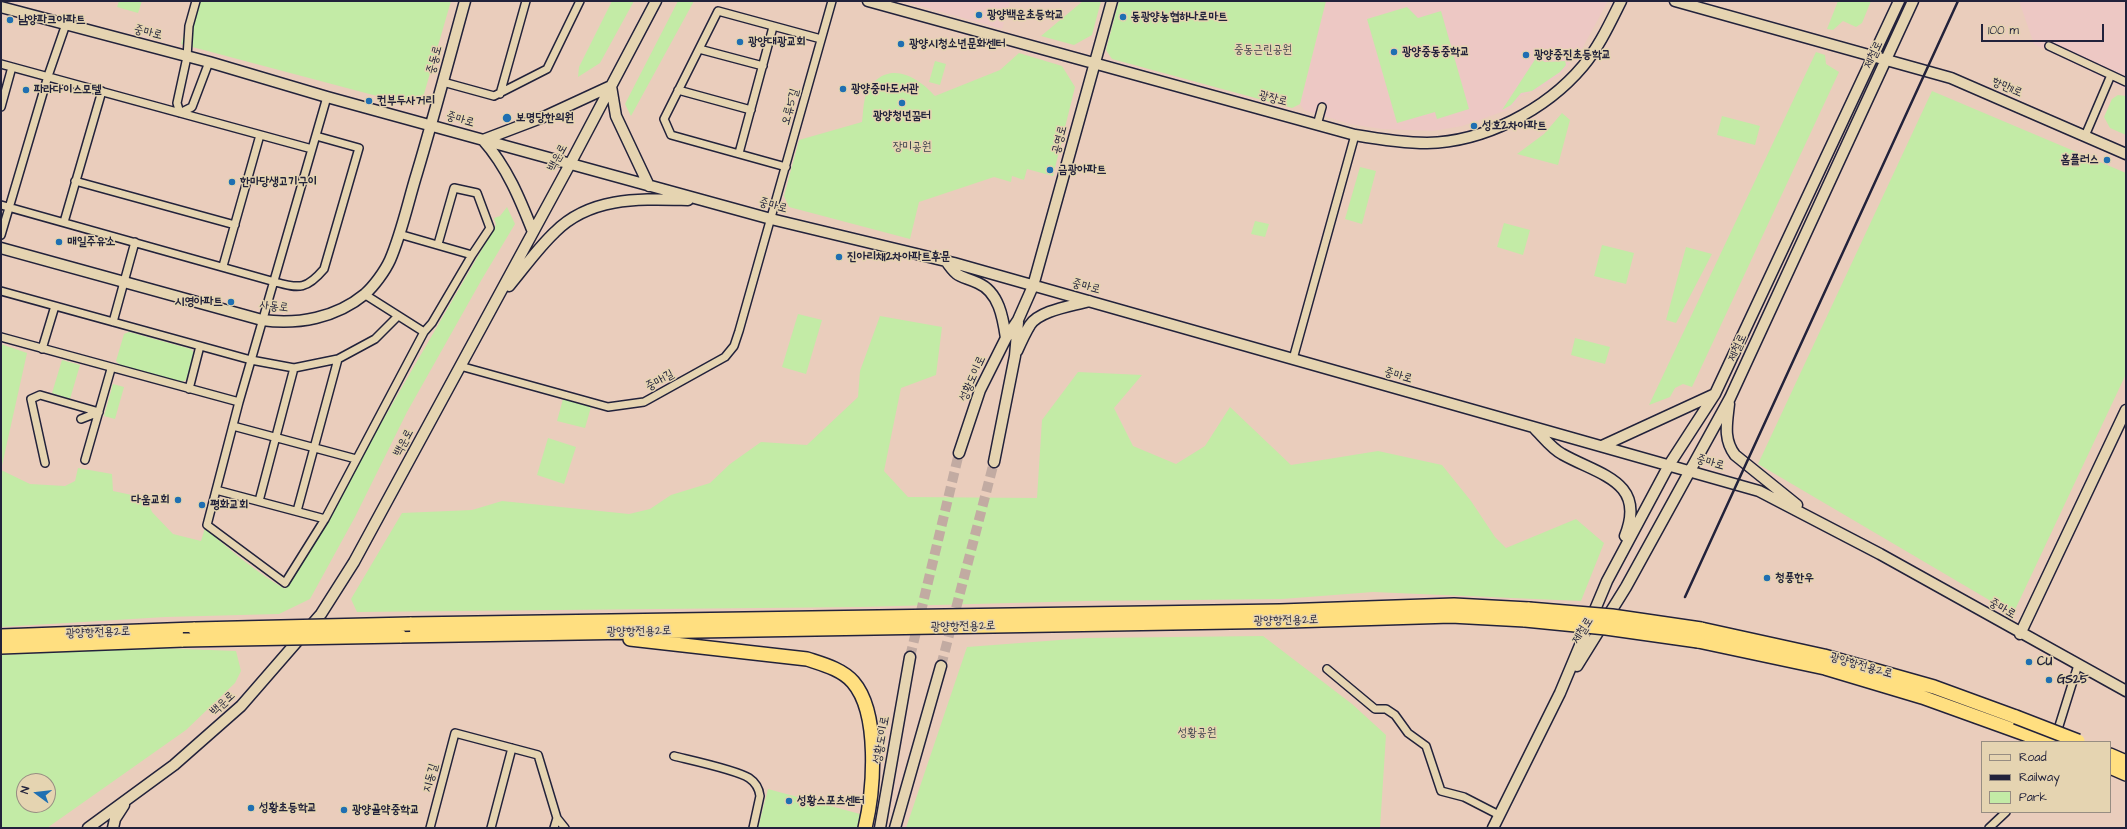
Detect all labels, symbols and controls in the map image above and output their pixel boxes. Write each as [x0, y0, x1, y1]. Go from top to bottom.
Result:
place label: 광양백운초등학교 [987, 8, 1064, 22]
marker: 광양백운초등학교 [974, 10, 984, 20]
place label: 동광양농협하나로마트 [1131, 10, 1228, 24]
marker: 동광양농협하나로마트 [1118, 12, 1128, 22]
place label: 남양파크아파트 [18, 13, 86, 27]
marker: 남양파크아파트 [5, 15, 15, 25]
scale bar [1983, 16, 2106, 42]
text: 100 m [1988, 22, 2019, 39]
street label: 중마로 [132, 23, 164, 43]
place label: 광양대광교회 [748, 35, 806, 49]
marker: 광양대광교회 [735, 37, 745, 47]
place label: 광양시청소년문화센터 [909, 37, 1006, 51]
marker: 광양시청소년문화센터 [896, 39, 906, 49]
street label: 제철로 [1861, 39, 1887, 71]
park label: 중동근린공원 [1234, 43, 1292, 57]
street label: 중동로 [424, 44, 446, 76]
place label: 광양중동중학교 [1402, 45, 1470, 59]
marker: 광양중동중학교 [1389, 47, 1399, 57]
place label: 광양중진초등학교 [1534, 48, 1611, 62]
marker: 광양중진초등학교 [1521, 50, 1531, 60]
street label: 항만11로 [1989, 75, 2025, 101]
place label: 광양중마도서관 [851, 82, 919, 96]
place label: 파라다이스모텔 [34, 83, 102, 97]
marker: 광양중마도서관 [838, 84, 848, 94]
marker: 파라다이스모텔 [21, 85, 31, 95]
street label: 오류5길 [779, 87, 803, 127]
street label: 광장로 [1257, 88, 1289, 110]
place label: 컨부두사거리 [377, 94, 435, 108]
marker: 컨부두사거리 [364, 96, 374, 106]
marker: 광양청년꿈터 [897, 98, 907, 108]
street label: 중마로 [444, 109, 476, 131]
place label: 광양청년꿈터 [873, 109, 931, 123]
place label: 보명당한의원 [516, 111, 574, 125]
marker: 보명당한의원 [501, 112, 513, 124]
place label: 성호2차아파트 [1482, 119, 1547, 133]
marker: 성호2차아파트 [1469, 121, 1479, 131]
street label: 공영로 [1049, 124, 1071, 156]
park label: 장미공원 [893, 140, 931, 154]
street label: 백운로 [545, 142, 571, 174]
place label: 홈플러스 [2060, 153, 2099, 167]
marker: 홈플러스 [2102, 155, 2112, 165]
place label: 금광아파트 [1058, 163, 1106, 177]
marker: 금광아파트 [1045, 165, 1055, 175]
place label: 한마당생고기구이 [240, 175, 317, 189]
marker: 한마당생고기구이 [227, 177, 237, 187]
street label: 중마로 [757, 195, 789, 217]
place label: 매일주유소 [67, 235, 115, 249]
marker: 매일주유소 [54, 237, 64, 247]
place label: 진아리채2차아파트후문 [847, 250, 950, 264]
marker: 진아리채2차아파트후문 [834, 252, 844, 262]
street label: 중마로 [1070, 276, 1102, 298]
place label: 시영아파트 [175, 295, 223, 309]
marker: 시영아파트 [226, 297, 236, 307]
street label: 사동로 [259, 298, 289, 316]
street label: 제철로 [1725, 332, 1751, 364]
street label: 성황도이로 [957, 354, 989, 404]
street label: 중마로 [1382, 365, 1414, 387]
street label: 중마1길 [643, 367, 677, 395]
street label: 백운로 [391, 427, 417, 459]
street label: 중마로 [1694, 452, 1726, 474]
place label: 다움교회 [131, 493, 170, 507]
marker: 다움교회 [173, 495, 183, 505]
place label: 평화교회 [210, 498, 249, 512]
marker: 평화교회 [197, 500, 207, 510]
place label: 청풍한우 [1775, 571, 1814, 585]
marker: 청풍한우 [1762, 573, 1772, 583]
street label: 중마로 [1986, 596, 2018, 622]
street label: 광양항전용2로 [1253, 613, 1319, 629]
street label: 제철로 [1569, 615, 1597, 647]
street label: 광양항전용2로 [930, 619, 996, 635]
street label: 광양항전용2로 [606, 624, 672, 640]
street label: 광양항전용2로 [65, 625, 131, 641]
street label: 광양항전용2로 [1828, 650, 1894, 682]
place label: CU [2037, 655, 2052, 669]
marker: CU [2024, 657, 2034, 667]
place label: GS25 [2057, 673, 2088, 687]
marker: GS25 [2044, 675, 2054, 685]
street label: 백운로 [207, 689, 239, 719]
street label: 성황도이로 [871, 715, 893, 765]
park label: 성황공원 [1178, 726, 1216, 740]
legend [1981, 741, 2111, 813]
text: Road [2019, 749, 2047, 766]
street label: 지동길 [420, 762, 442, 794]
text: Railway [2019, 769, 2060, 786]
north arrow [16, 773, 56, 813]
text: N [17, 785, 33, 795]
text: Park [2019, 789, 2047, 806]
place label: 성황스포츠센터 [797, 794, 865, 808]
marker: 성황스포츠센터 [784, 796, 794, 806]
place label: 성황초등학교 [259, 801, 317, 815]
marker: 성황초등학교 [246, 803, 256, 813]
place label: 광양골약중학교 [352, 803, 420, 817]
marker: 광양골약중학교 [339, 805, 349, 815]

